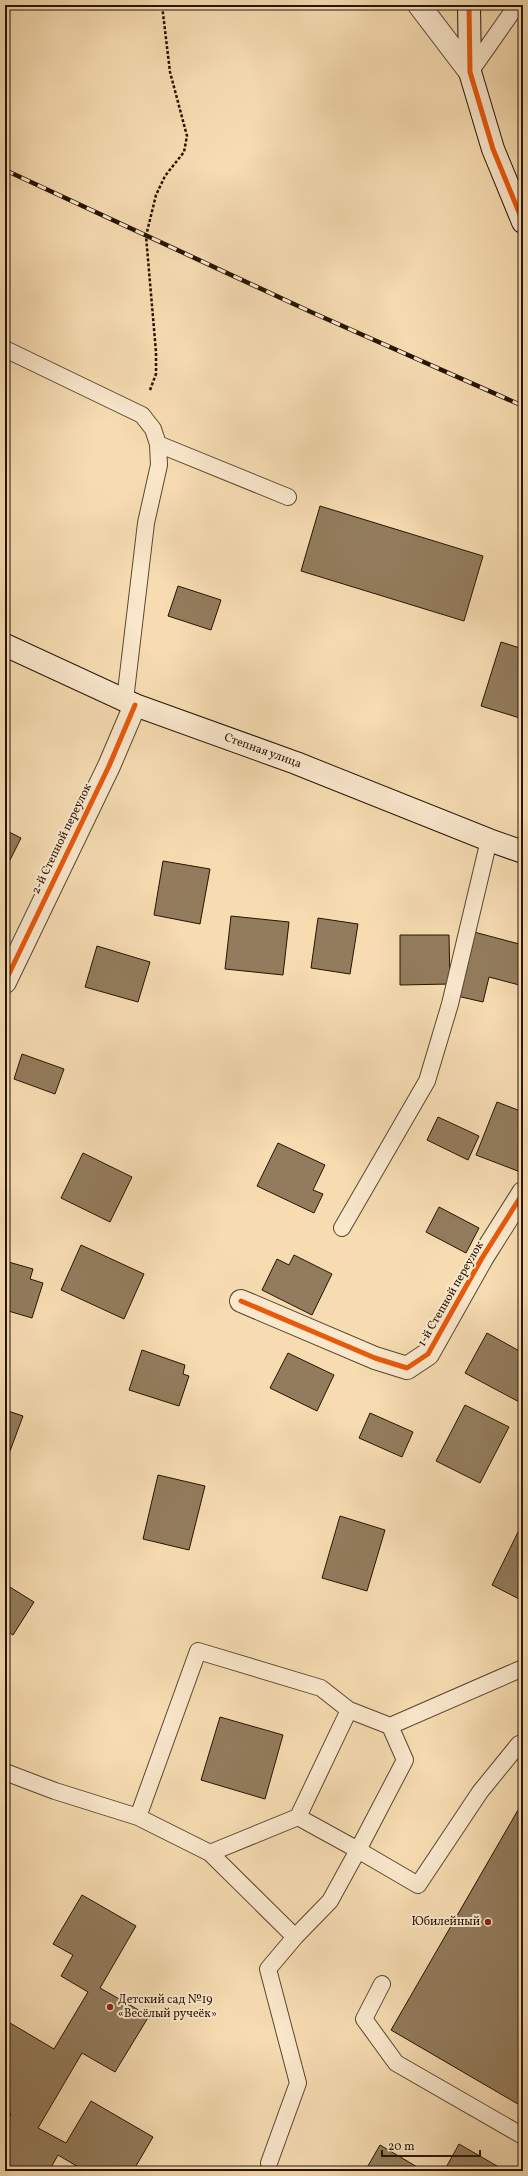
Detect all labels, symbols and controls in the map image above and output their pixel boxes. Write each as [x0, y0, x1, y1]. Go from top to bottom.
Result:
street label: Степная улица [222, 730, 304, 772]
street label: 2-й Степной переулок [28, 780, 96, 897]
street label: 1-й Степной переулок [414, 1238, 488, 1350]
place label: Юбилейный [412, 1914, 480, 1930]
marker: Юбилейный [483, 1917, 493, 1927]
place label: Детский сад №19 «Весёлый ручеёк» [118, 1992, 217, 2022]
marker: Детский сад №19 «Весёлый ручеёк» [105, 2002, 115, 2012]
scale bar [382, 2132, 480, 2158]
text: 20 m [388, 2139, 415, 2155]

